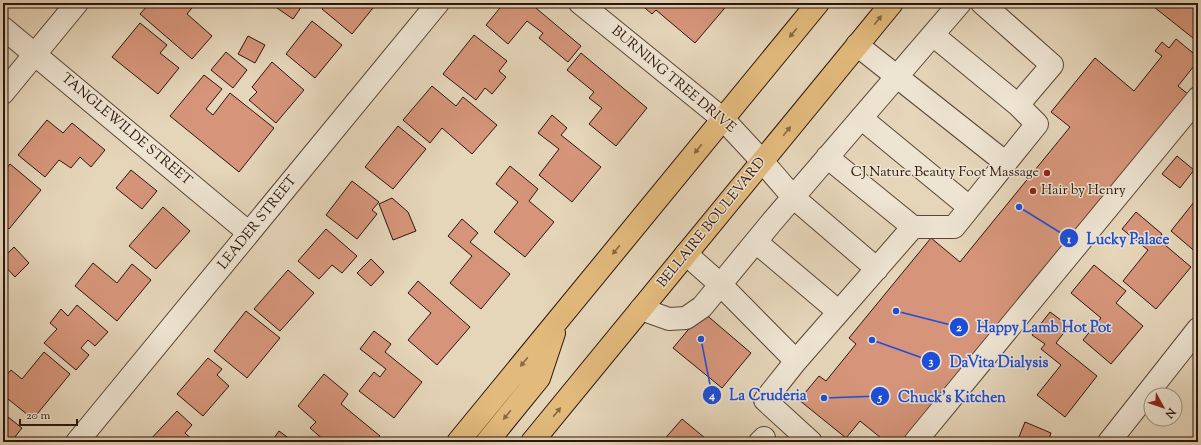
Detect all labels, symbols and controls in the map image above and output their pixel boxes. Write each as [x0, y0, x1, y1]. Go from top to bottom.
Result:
one-way arrow [874, 14, 882, 25]
street label: BURNING TREE DRIVE [606, 22, 740, 138]
one-way arrow [789, 28, 798, 39]
street label: TANGLEWILDE STREET [56, 69, 196, 191]
one-way arrow [782, 126, 791, 137]
one-way arrow [694, 144, 702, 155]
street label: BELLAIRE BOULEVARD [653, 154, 771, 292]
place label: CJ Nature Beauty Foot Massage [851, 163, 1039, 183]
marker: CJ Nature Beauty Foot Massage [1042, 168, 1052, 178]
street label: LEADER STREET [214, 172, 302, 274]
place label: Hair by Henry [1041, 181, 1126, 201]
marker: Hair by Henry [1028, 186, 1038, 196]
callout: Lucky Palace [1059, 225, 1178, 252]
text: Lucky Palace [1087, 230, 1169, 251]
text: 1 [1066, 231, 1072, 249]
one-way arrow [611, 245, 620, 255]
callout: Happy Lamb Hot Pot [949, 313, 1119, 340]
text: Happy Lamb Hot Pot [977, 318, 1112, 339]
text: 2 [956, 319, 962, 337]
callout: DaVita Dialysis [921, 348, 1056, 375]
text: 3 [929, 353, 934, 371]
text: DaVita Dialysis [950, 353, 1048, 374]
one-way arrow [520, 356, 529, 367]
callout: La Cruderia [702, 381, 815, 408]
callout: Chuck’s Kitchen [870, 383, 1014, 410]
text: La Cruderia [729, 386, 807, 407]
text: 4 [708, 387, 715, 405]
north arrow [1143, 387, 1183, 427]
text: Chuck’s Kitchen [898, 388, 1006, 409]
text: 5 [877, 389, 883, 407]
scale bar [20, 401, 77, 427]
text: N [1161, 404, 1179, 421]
one-way arrow [552, 406, 561, 417]
text: 20 m [26, 407, 51, 425]
one-way arrow [503, 410, 512, 421]

